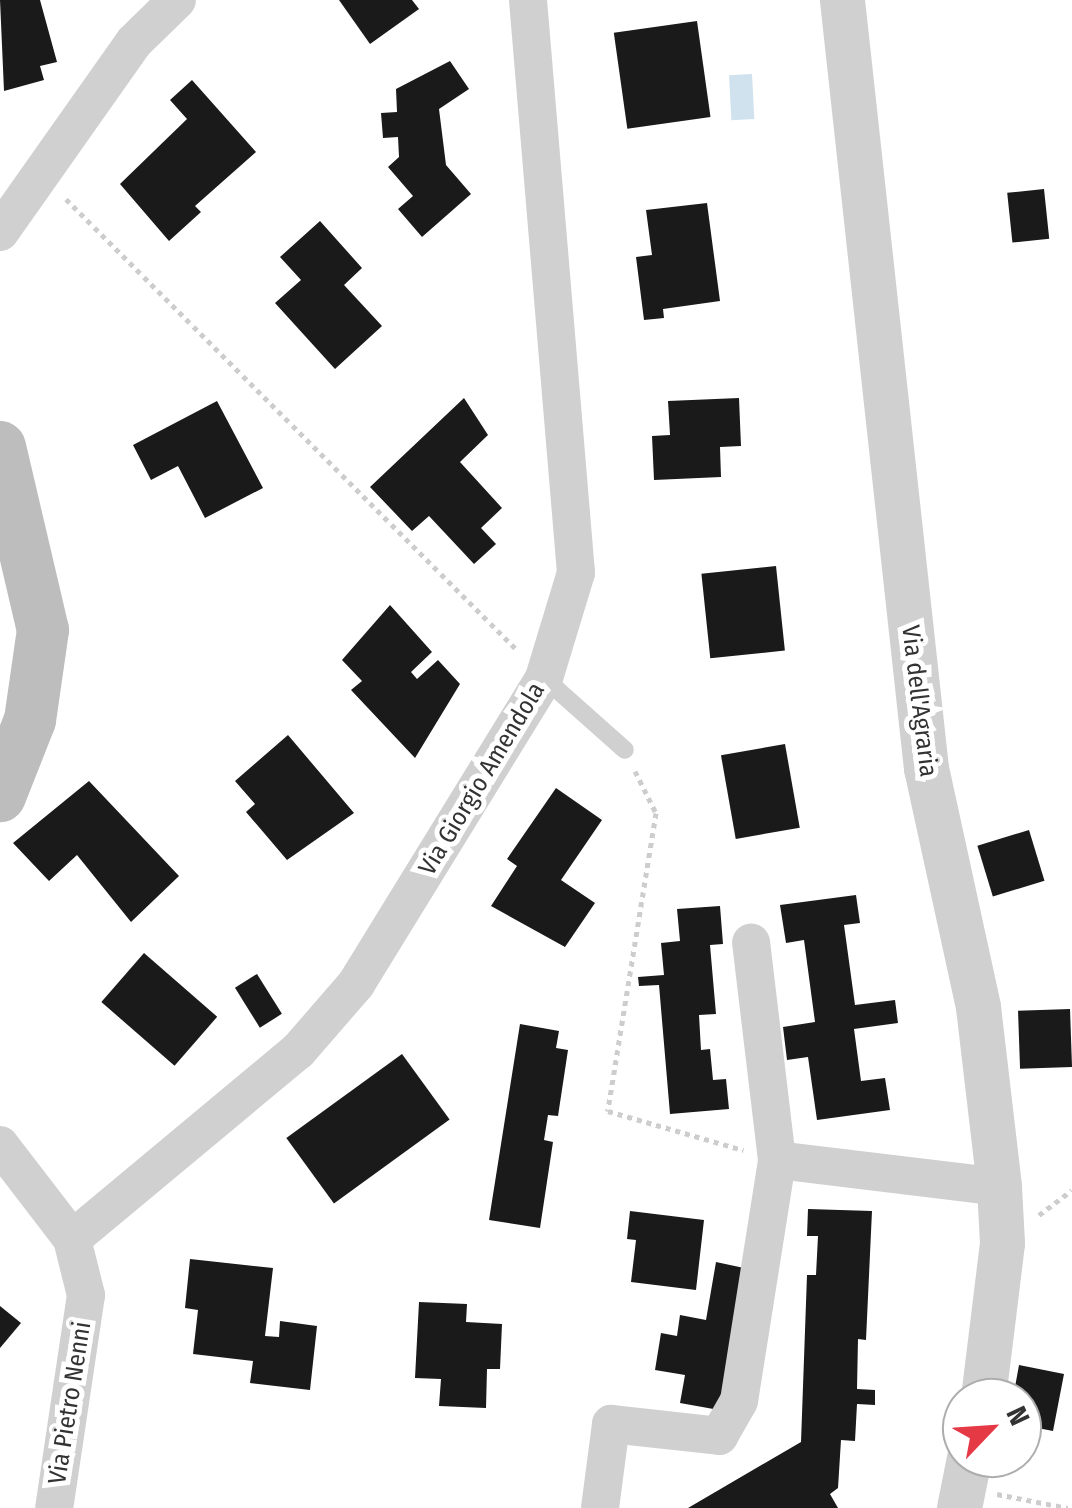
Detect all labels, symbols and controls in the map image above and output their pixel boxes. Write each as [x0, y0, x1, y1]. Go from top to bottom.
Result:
street label: Via dell'Agraria [895, 624, 943, 778]
street label: Via Giorgio Amendola [413, 677, 551, 881]
street label: Via Pietro Nenni [42, 1320, 98, 1486]
north arrow [942, 1378, 1042, 1478]
text: N [999, 1401, 1036, 1431]

